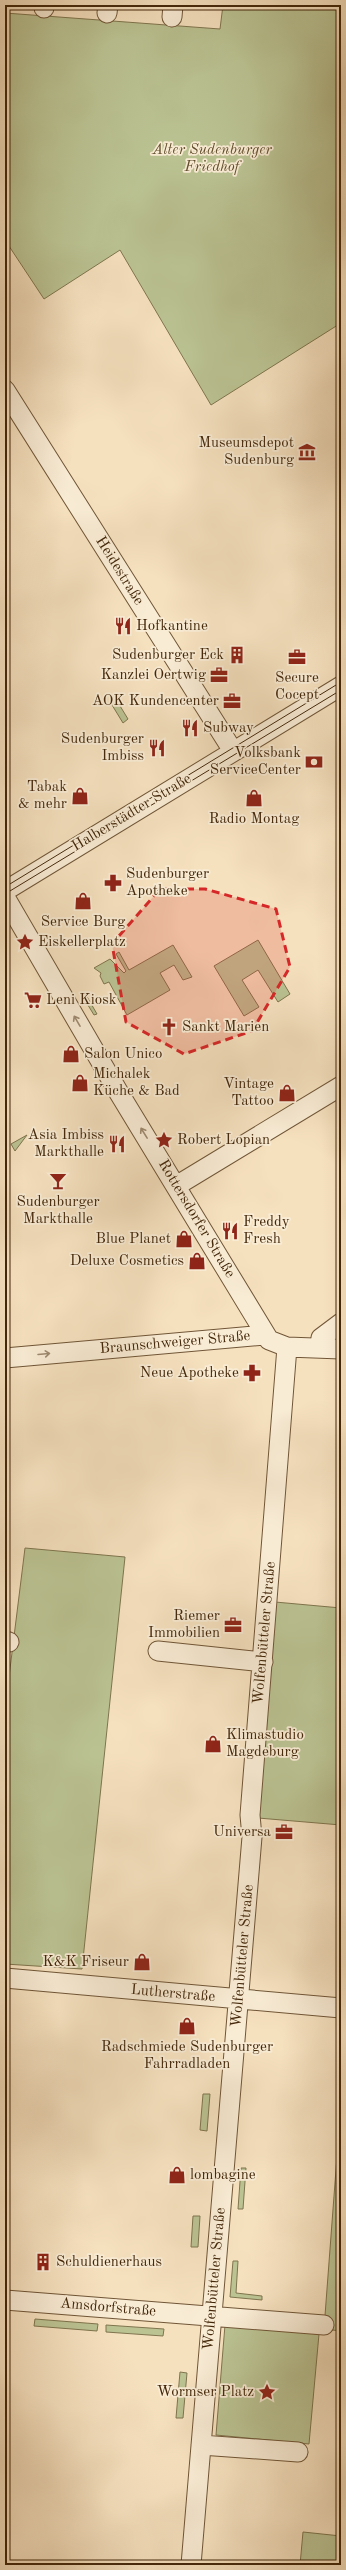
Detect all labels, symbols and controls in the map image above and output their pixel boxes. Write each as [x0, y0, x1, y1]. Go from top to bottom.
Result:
park label: Alter Sudenburger Friedhof [151, 143, 272, 175]
place label: Museumsdepot Sudenburg [198, 436, 294, 468]
museum icon: Museumsdepot Sudenburg [297, 442, 317, 462]
street label: Heidestraße [92, 534, 146, 608]
restaurant icon: Hofkantine [113, 616, 133, 636]
place label: Hofkantine [136, 619, 208, 634]
building icon: Sudenburger Eck [227, 645, 247, 665]
office icon: Secure Cocept [287, 647, 307, 667]
place label: Sudenburger Eck [112, 648, 224, 663]
office icon: Kanzlei Oertwig [209, 665, 229, 685]
place label: Kanzlei Oertwig [101, 668, 206, 683]
place label: Secure Cocept [275, 671, 319, 703]
office icon: AOK Kundencenter [222, 691, 242, 711]
place label: AOK Kundencenter [92, 694, 219, 709]
restaurant icon: Subway [180, 718, 200, 738]
place label: Subway [203, 721, 254, 736]
place label: Sudenburger Imbiss [61, 732, 144, 764]
restaurant icon: Sudenburger Imbiss [147, 738, 167, 758]
place label: Volksbank ServiceCenter [210, 746, 301, 778]
bank icon: Volksbank ServiceCenter [304, 752, 324, 772]
street label: Halberstädter Straße [70, 771, 194, 855]
place label: Tabak & mehr [18, 780, 67, 812]
shop icon: Tabak & mehr [70, 786, 90, 806]
shop icon: Radio Montag [244, 788, 264, 808]
place label: Radio Montag [209, 812, 299, 827]
place label: Sudenburger Apotheke [126, 867, 209, 899]
pharmacy icon: Sudenburger Apotheke [103, 873, 123, 893]
shop icon: Service Burg [73, 891, 93, 911]
place label: Service Burg [41, 915, 125, 930]
place icon: Eiskellerplatz [15, 932, 35, 952]
place label: Eiskellerplatz [38, 935, 126, 950]
supermarket icon: Leni Kiosk [23, 990, 43, 1010]
place label: Leni Kiosk [46, 993, 117, 1008]
one-way arrow [73, 1015, 81, 1027]
church icon: Sankt Marien [159, 1017, 179, 1037]
place label: Sankt Marien [182, 1020, 269, 1035]
shop icon: Salon Unico [61, 1044, 81, 1064]
place label: Salon Unico [84, 1047, 162, 1062]
place label: Michalek Küche & Bad [93, 1067, 180, 1099]
shop icon: Michalek Küche & Bad [70, 1073, 90, 1093]
place label: Vintage Tattoo [223, 1077, 274, 1109]
shop icon: Vintage Tattoo [277, 1083, 297, 1103]
one-way arrow [139, 1127, 147, 1139]
place label: Asia Imbiss Markthalle [28, 1128, 104, 1160]
place icon: Robert Lopian [154, 1130, 174, 1150]
place label: Robert Lopian [177, 1133, 270, 1148]
restaurant icon: Asia Imbiss Markthalle [107, 1134, 127, 1154]
street label: Rottersdorfer Straße [155, 1157, 237, 1281]
bar icon: Sudenburger Markthalle [48, 1171, 68, 1191]
place label: Sudenburger Markthalle [16, 1195, 100, 1227]
place label: Freddy Fresh [243, 1215, 290, 1247]
restaurant icon: Freddy Fresh [220, 1221, 240, 1241]
shop icon: Blue Planet [174, 1229, 194, 1249]
place label: Blue Planet [96, 1232, 171, 1247]
shop icon: Deluxe Cosmetics [187, 1251, 207, 1271]
place label: Deluxe Cosmetics [70, 1254, 184, 1269]
street label: Braunschweiger Straße [99, 1329, 251, 1357]
one-way arrow [37, 1351, 50, 1358]
pharmacy icon: Neue Apotheke [242, 1363, 262, 1383]
place label: Neue Apotheke [140, 1366, 239, 1381]
street label: Wolfenbütteler Straße [251, 1561, 279, 1705]
place label: Riemer Immobilien [148, 1609, 220, 1641]
office icon: Riemer Immobilien [223, 1615, 243, 1635]
place label: Klimastudio Magdeburg [226, 1728, 304, 1760]
shop icon: Klimastudio Magdeburg [203, 1734, 223, 1754]
office icon: Universa [274, 1822, 294, 1842]
place label: Universa [213, 1825, 272, 1840]
street label: Wolfenbütteler Straße [229, 1884, 257, 2028]
shop icon: K&K Friseur [132, 1952, 152, 1972]
place label: K&K Friseur [42, 1955, 129, 1970]
street label: Lutherstraße [130, 1983, 216, 2005]
shop icon: Radschmiede Sudenburger Fahrradladen [177, 2016, 197, 2036]
place label: Radschmiede Sudenburger Fahrradladen [101, 2040, 273, 2072]
shop icon: lombagine [167, 2165, 187, 2185]
place label: lombagine [190, 2168, 256, 2183]
street label: Wolfenbütteler Straße [201, 2207, 229, 2351]
building icon: Schuldienerhaus [33, 2252, 53, 2272]
place label: Schuldienerhaus [56, 2255, 162, 2270]
street label: Amsdorfstraße [59, 2296, 157, 2320]
place icon: Wormser Platz [257, 2382, 277, 2402]
place label: Wormser Platz [157, 2385, 254, 2400]

